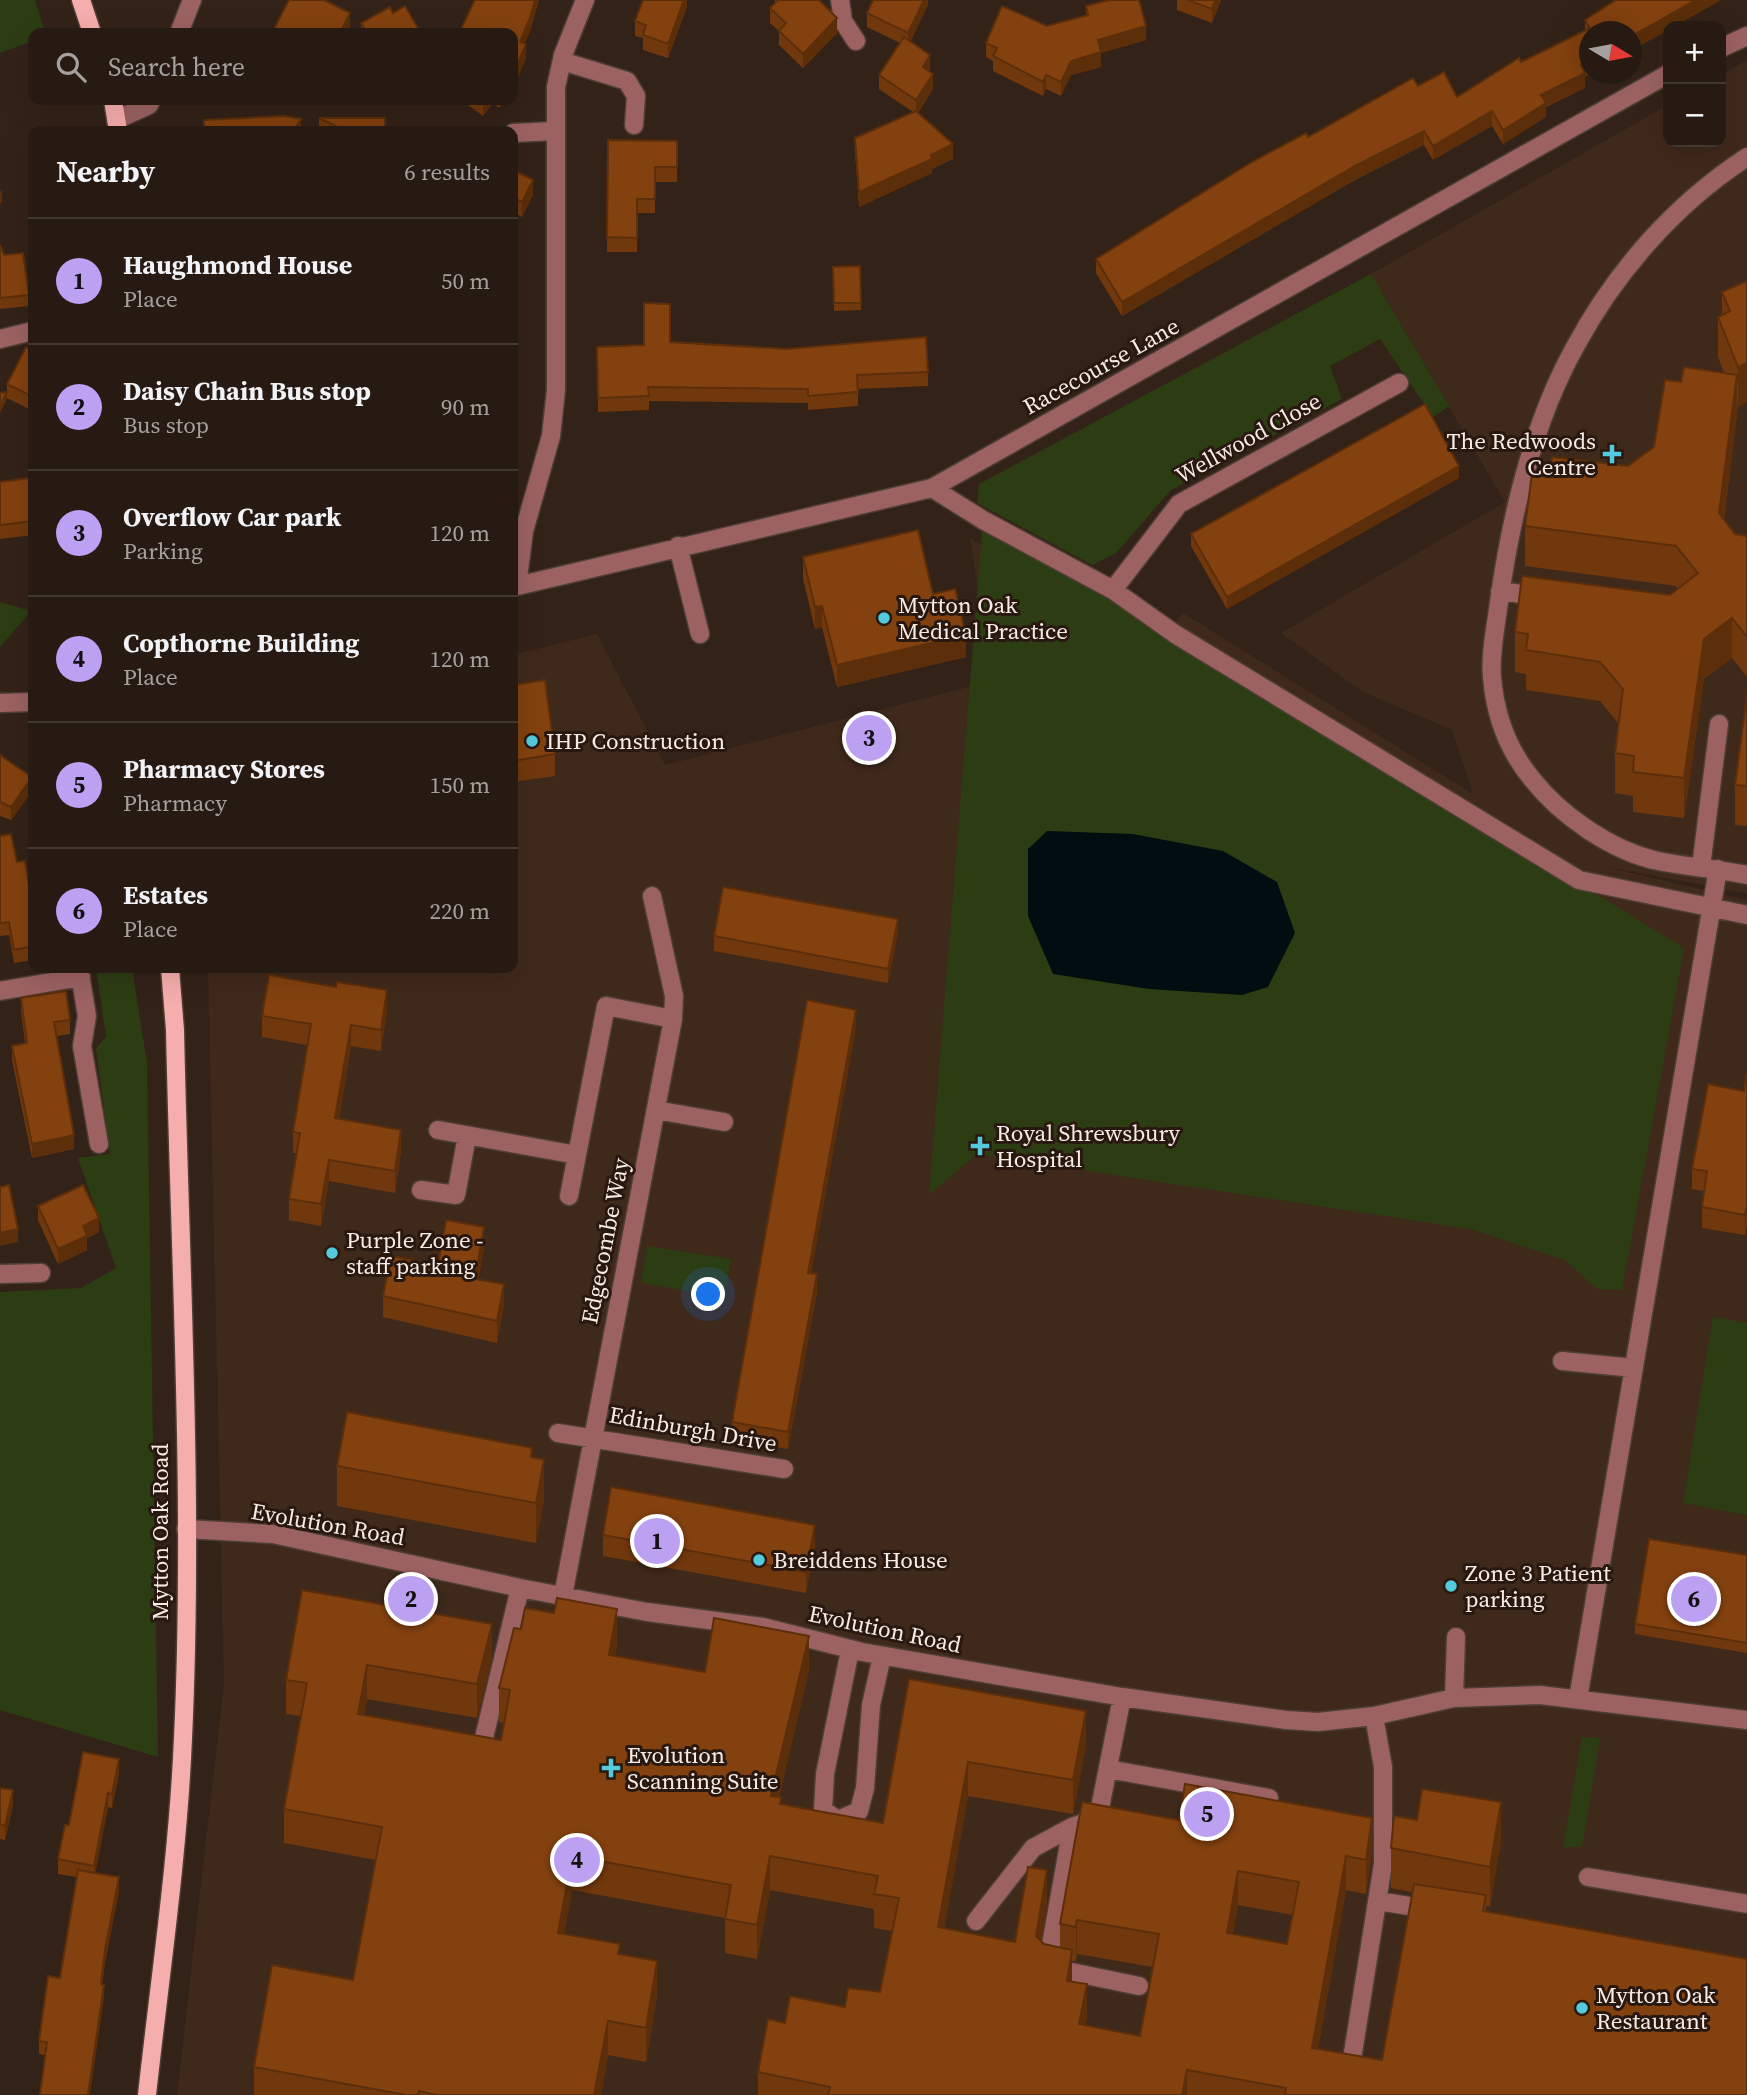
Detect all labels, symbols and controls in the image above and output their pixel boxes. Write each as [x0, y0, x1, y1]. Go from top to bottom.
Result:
north arrow [1579, 21, 1642, 84]
map controls [1663, 21, 1726, 147]
button: + [1663, 21, 1726, 84]
search box [28, 28, 518, 105]
icon: search [52, 48, 90, 86]
text: Search here [108, 49, 245, 85]
button: − [1663, 84, 1726, 147]
text: Nearby [56, 151, 155, 192]
text: 6 results [404, 156, 490, 188]
text: Haughmond House [123, 247, 352, 283]
text: 1 [73, 265, 85, 297]
text: 50 m [441, 265, 490, 297]
text: Place [123, 283, 178, 315]
street label: Racecourse Lane [1017, 310, 1185, 422]
text: Daisy Chain Bus stop [123, 373, 371, 409]
street label: Wellwood Close [1169, 385, 1327, 491]
text: 2 [73, 391, 85, 423]
text: 90 m [441, 391, 490, 423]
text: Bus stop [123, 409, 209, 441]
place label: The Redwoods Centre [1447, 425, 1596, 483]
marker: The Redwoods Centre [1602, 444, 1622, 464]
text: Overflow Car park [123, 499, 341, 535]
text: 3 [73, 517, 85, 549]
text: 120 m [429, 517, 490, 549]
text: Parking [123, 535, 203, 567]
place label: Mytton Oak Medical Practice [898, 589, 1068, 647]
marker: Mytton Oak Medical Practice [876, 610, 892, 626]
text: Copthorne Building [123, 625, 359, 661]
text: 4 [73, 643, 85, 675]
text: 120 m [429, 643, 490, 675]
text: Place [123, 661, 178, 693]
pin: 3 [846, 712, 892, 764]
place label: IHP Construction [546, 725, 725, 757]
marker: IHP Construction [524, 733, 540, 749]
text: Pharmacy Stores [123, 751, 325, 787]
text: 5 [73, 769, 85, 801]
text: 150 m [429, 769, 490, 801]
text: Pharmacy [123, 787, 227, 819]
text: Estates [123, 877, 208, 913]
text: 6 [73, 895, 85, 927]
text: 220 m [429, 895, 490, 927]
text: Place [123, 913, 178, 945]
place label: Royal Shrewsbury Hospital [996, 1117, 1180, 1175]
marker: Royal Shrewsbury Hospital [970, 1136, 990, 1156]
street label: Edgecombe Way [573, 1155, 637, 1327]
place label: Purple Zone - staff parking [346, 1224, 483, 1282]
marker: Purple Zone - staff parking [324, 1245, 340, 1261]
your location [691, 1277, 725, 1311]
street label: Edinburgh Drive [607, 1398, 779, 1460]
street label: Mytton Oak Road [144, 1443, 176, 1621]
street label: Evolution Road [249, 1495, 407, 1553]
pin: 1 [634, 1515, 680, 1567]
place label: Breiddens House [773, 1544, 948, 1576]
marker: Breiddens House [751, 1552, 767, 1568]
place label: Zone 3 Patient parking [1465, 1557, 1611, 1615]
pin: 2 [388, 1573, 434, 1625]
pin: 6 [1671, 1573, 1717, 1625]
marker: Zone 3 Patient parking [1443, 1578, 1459, 1594]
street label: Evolution Road [806, 1597, 964, 1661]
place label: Evolution Scanning Suite [627, 1739, 779, 1797]
marker: Evolution Scanning Suite [601, 1758, 621, 1778]
pin: 5 [1184, 1788, 1230, 1840]
pin: 4 [554, 1834, 600, 1886]
place label: Mytton Oak Restaurant [1596, 1979, 1716, 2037]
marker: Mytton Oak Restaurant [1574, 2000, 1590, 2016]

